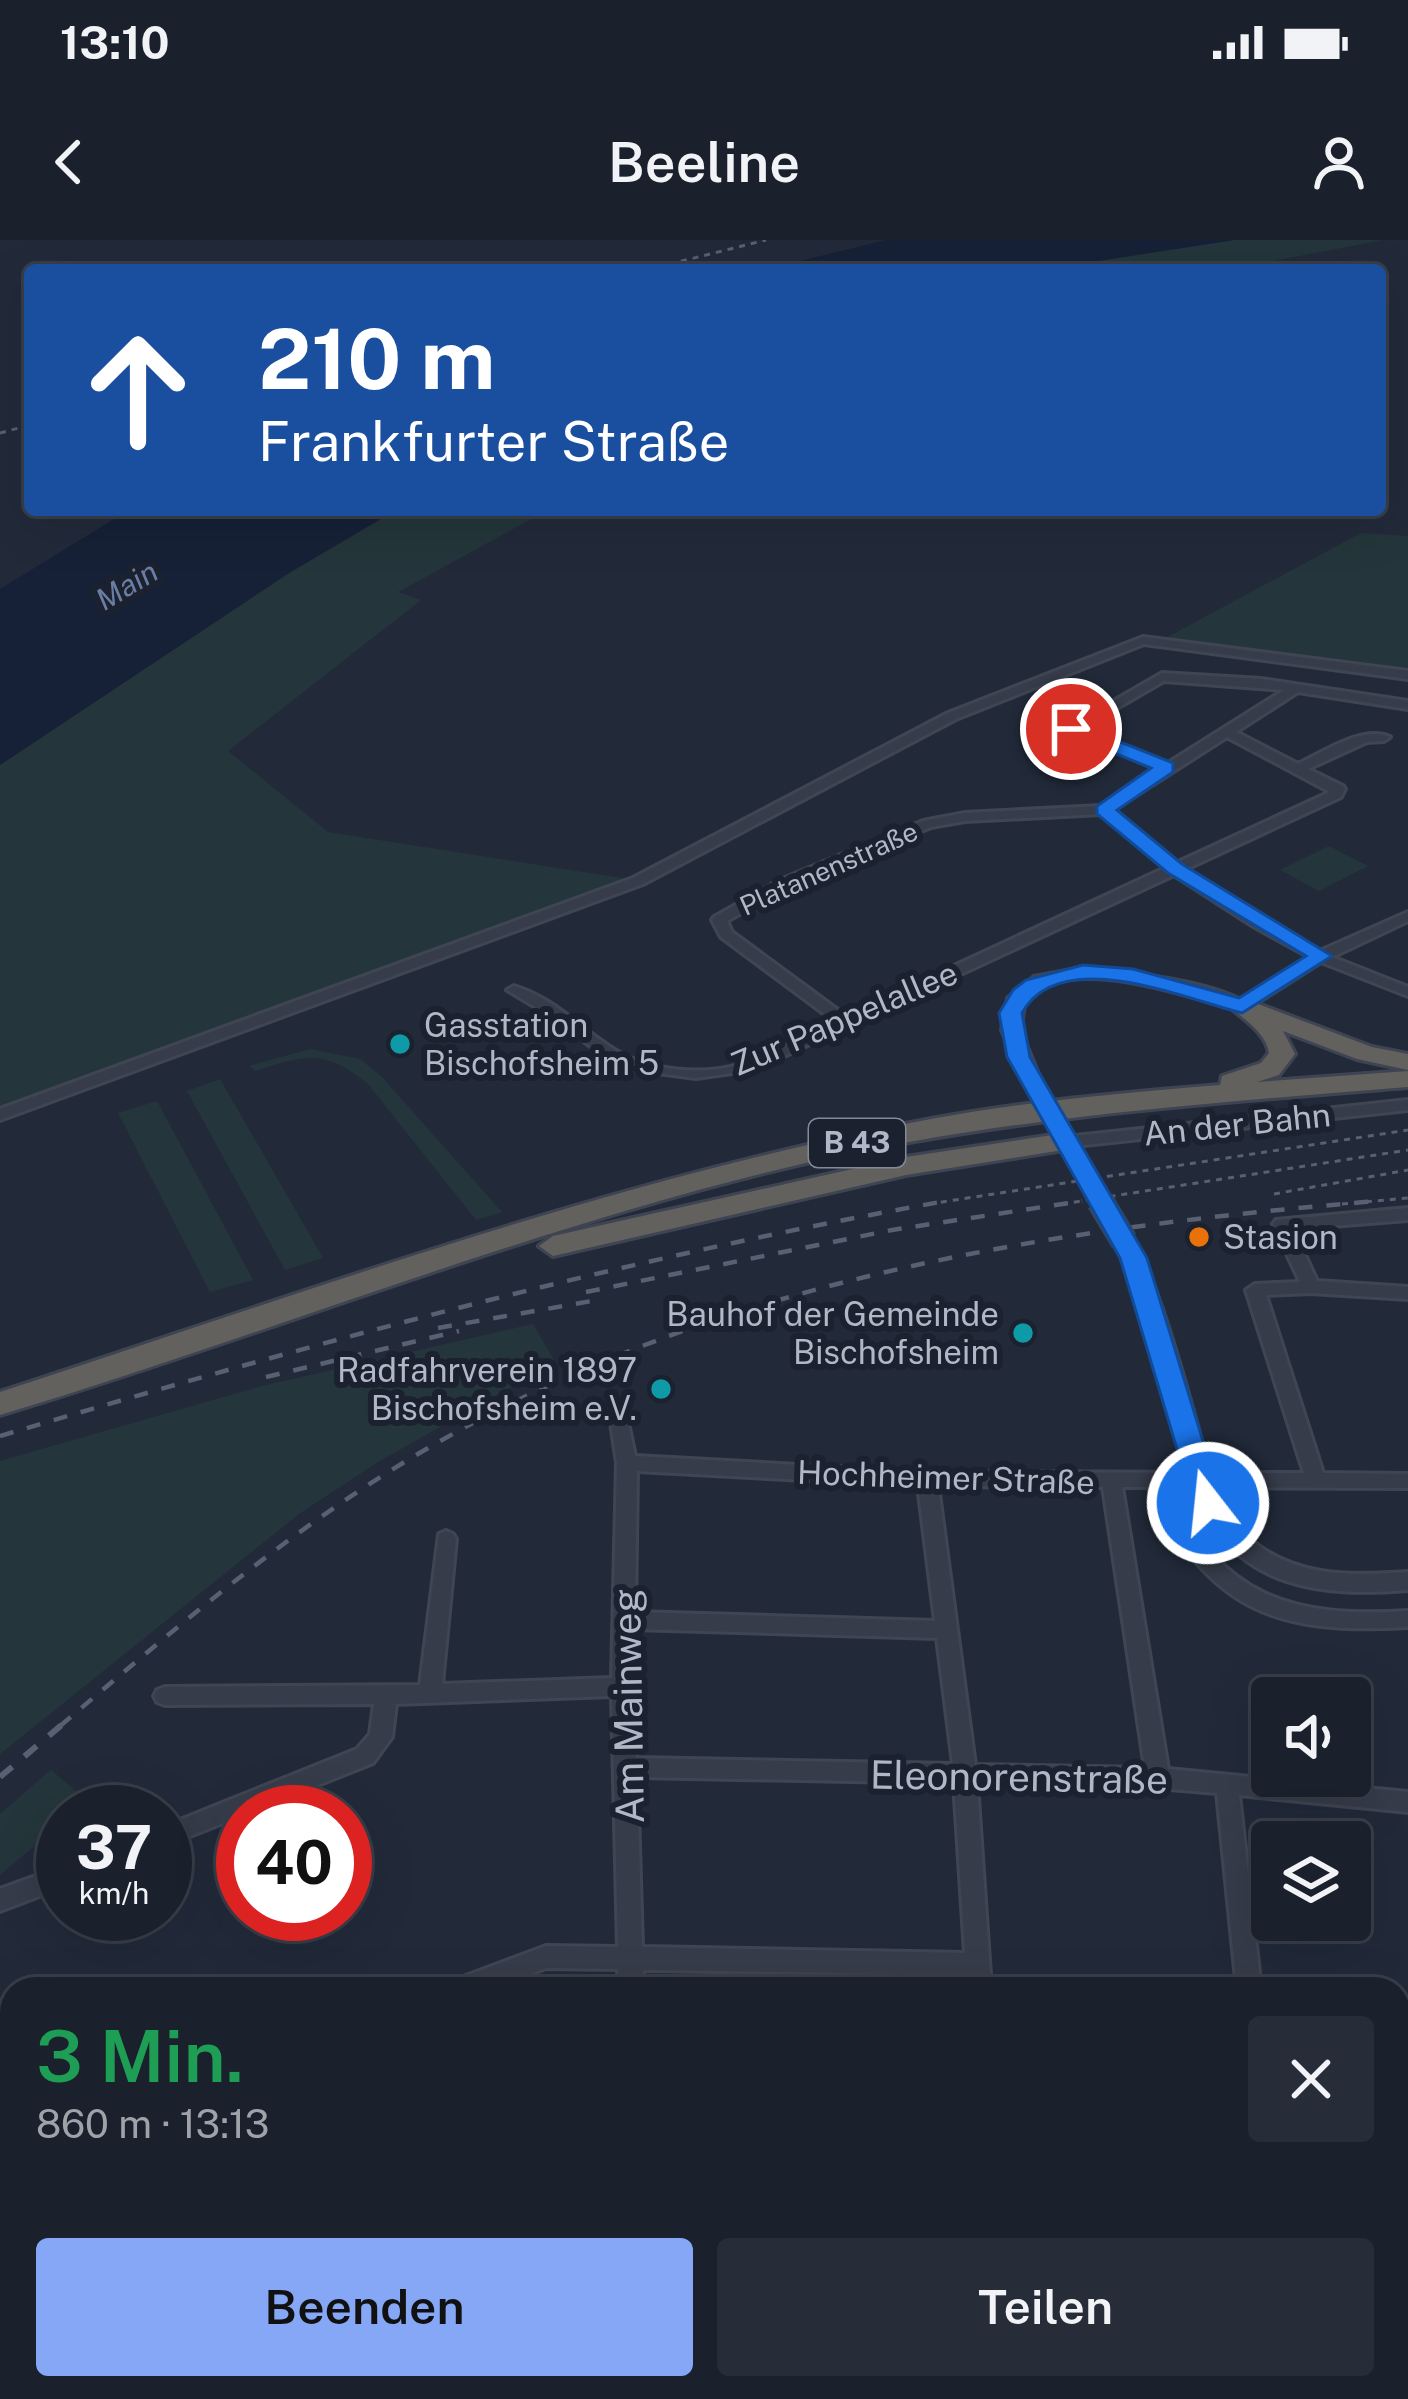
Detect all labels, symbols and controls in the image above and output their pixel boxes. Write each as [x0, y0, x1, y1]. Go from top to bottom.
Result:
text: 13:10 [60, 16, 170, 69]
icon: back [36, 129, 102, 195]
icon: person [1306, 129, 1372, 195]
text: Beeline [608, 131, 800, 194]
text: 210 m [258, 309, 496, 408]
icon: ahead [60, 312, 216, 468]
text: Frankfurter Straße [258, 410, 729, 473]
water label: Main [89, 553, 164, 618]
pin [1020, 678, 1122, 780]
icon: arrive [1038, 696, 1104, 762]
street label: Platanenstraße [735, 815, 922, 922]
street label: Zur Pappelallee [725, 953, 963, 1083]
place label: Gasstation Bischofsheim 5 [424, 1006, 659, 1082]
marker: Gasstation Bischofsheim 5 [387, 1031, 413, 1057]
street label: An der Bahn [1142, 1095, 1332, 1153]
road number: B 43 [809, 1119, 905, 1167]
place label: Stasion [1223, 1218, 1338, 1256]
marker: Stasion [1186, 1224, 1212, 1250]
place label: Bauhof der Gemeinde Bischofsheim [666, 1295, 999, 1371]
marker: Bauhof der Gemeinde Bischofsheim [1010, 1320, 1036, 1346]
place label: Radfahrverein 1897 Bischofsheim e.V. [337, 1351, 637, 1427]
marker: Radfahrverein 1897 Bischofsheim e.V. [648, 1376, 674, 1402]
position arrow [1145, 1440, 1271, 1566]
street label: Hochheimer Straße [797, 1453, 1095, 1501]
street label: Am Mainweg [603, 1588, 653, 1824]
map controls [1251, 1677, 1371, 1941]
button: sound [1251, 1677, 1371, 1797]
street label: Eleonorenstraße [870, 1751, 1168, 1803]
speed limit sign: 40 [216, 1785, 372, 1941]
text: 37 [76, 1812, 152, 1883]
button: layers [1251, 1821, 1371, 1941]
text: km/h [79, 1875, 149, 1911]
text: 3 Min. [36, 2014, 244, 2098]
button: close [1248, 2016, 1374, 2142]
text: 860 m · 13:13 [36, 2101, 269, 2147]
button: Beenden [36, 2238, 693, 2376]
button: Teilen [717, 2238, 1374, 2376]

